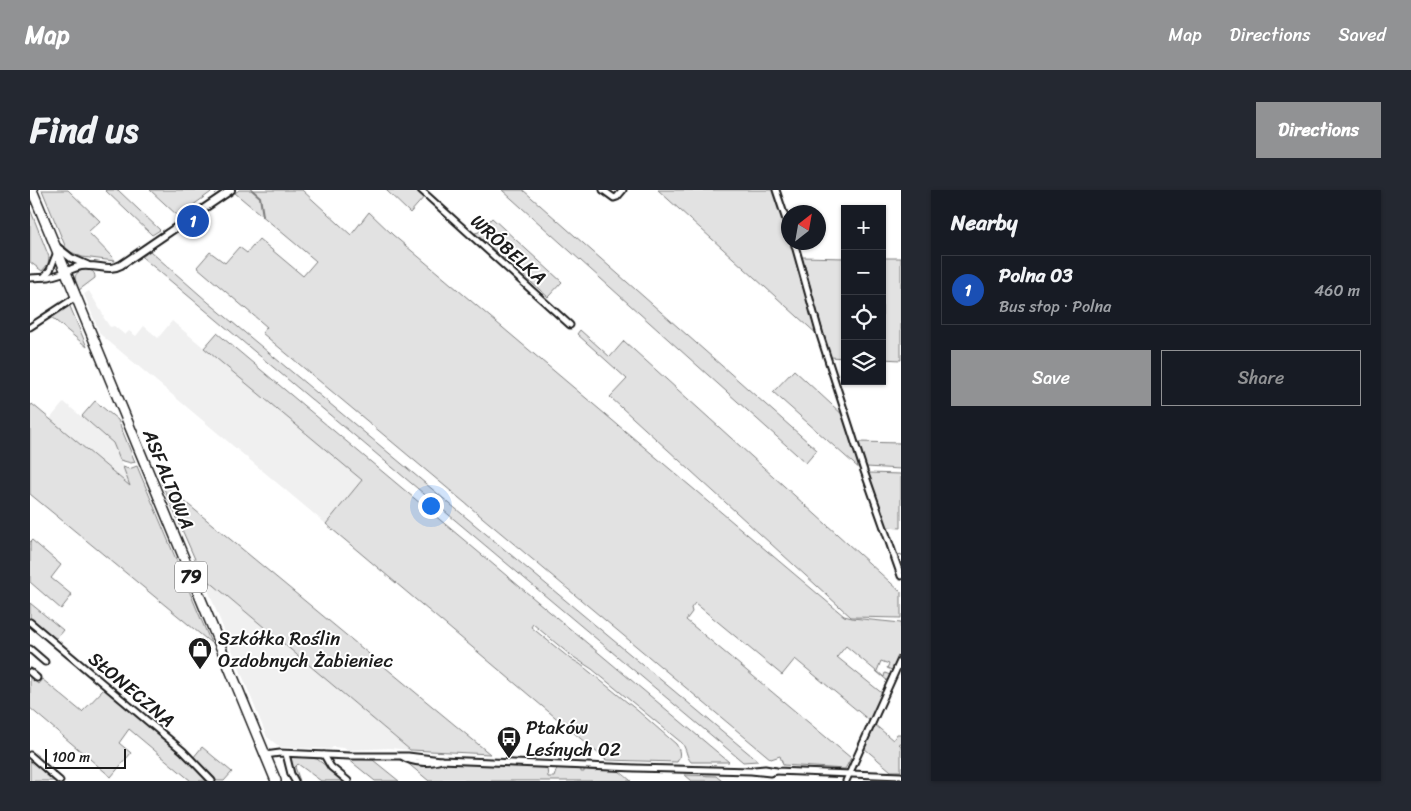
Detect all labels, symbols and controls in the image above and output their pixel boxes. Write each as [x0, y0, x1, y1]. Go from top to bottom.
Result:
text: Map [25, 14, 69, 56]
text: Map [1169, 19, 1202, 51]
text: Directions [1230, 19, 1311, 51]
text: Saved [1339, 19, 1386, 51]
text: Find us [30, 99, 138, 161]
button: Directions [1256, 102, 1381, 158]
pin: 1 [177, 202, 209, 240]
text: Nearby [951, 204, 1017, 242]
north arrow [781, 205, 826, 250]
map controls [841, 205, 886, 385]
button: + [841, 205, 886, 250]
street label: WRÓBELKA [463, 206, 555, 293]
button: − [841, 250, 886, 295]
text: Polna 03 [999, 259, 1073, 292]
text: 1 [965, 276, 971, 305]
text: 460 m [1314, 276, 1360, 305]
text: Bus stop · Polna [999, 292, 1111, 321]
button: locate [841, 295, 886, 340]
button: layers [841, 340, 886, 385]
button: Save [951, 350, 1151, 406]
button: Share [1161, 350, 1361, 406]
street label: ASFALTOWA [133, 423, 204, 535]
your location [418, 493, 444, 519]
road number: 79 [175, 562, 207, 592]
place label: Szkółka Roślin Ozdobnych Żabieniec [218, 622, 393, 677]
shop icon: Szkółka Roślin Ozdobnych Żabieniec [187, 636, 213, 670]
street label: SŁONECZNA [81, 643, 183, 736]
place label: Ptaków Leśnych 02 [526, 711, 621, 766]
bus stop icon: Ptaków Leśnych 02 [496, 725, 522, 759]
text: 100 m [52, 745, 90, 770]
scale bar [45, 746, 126, 769]

